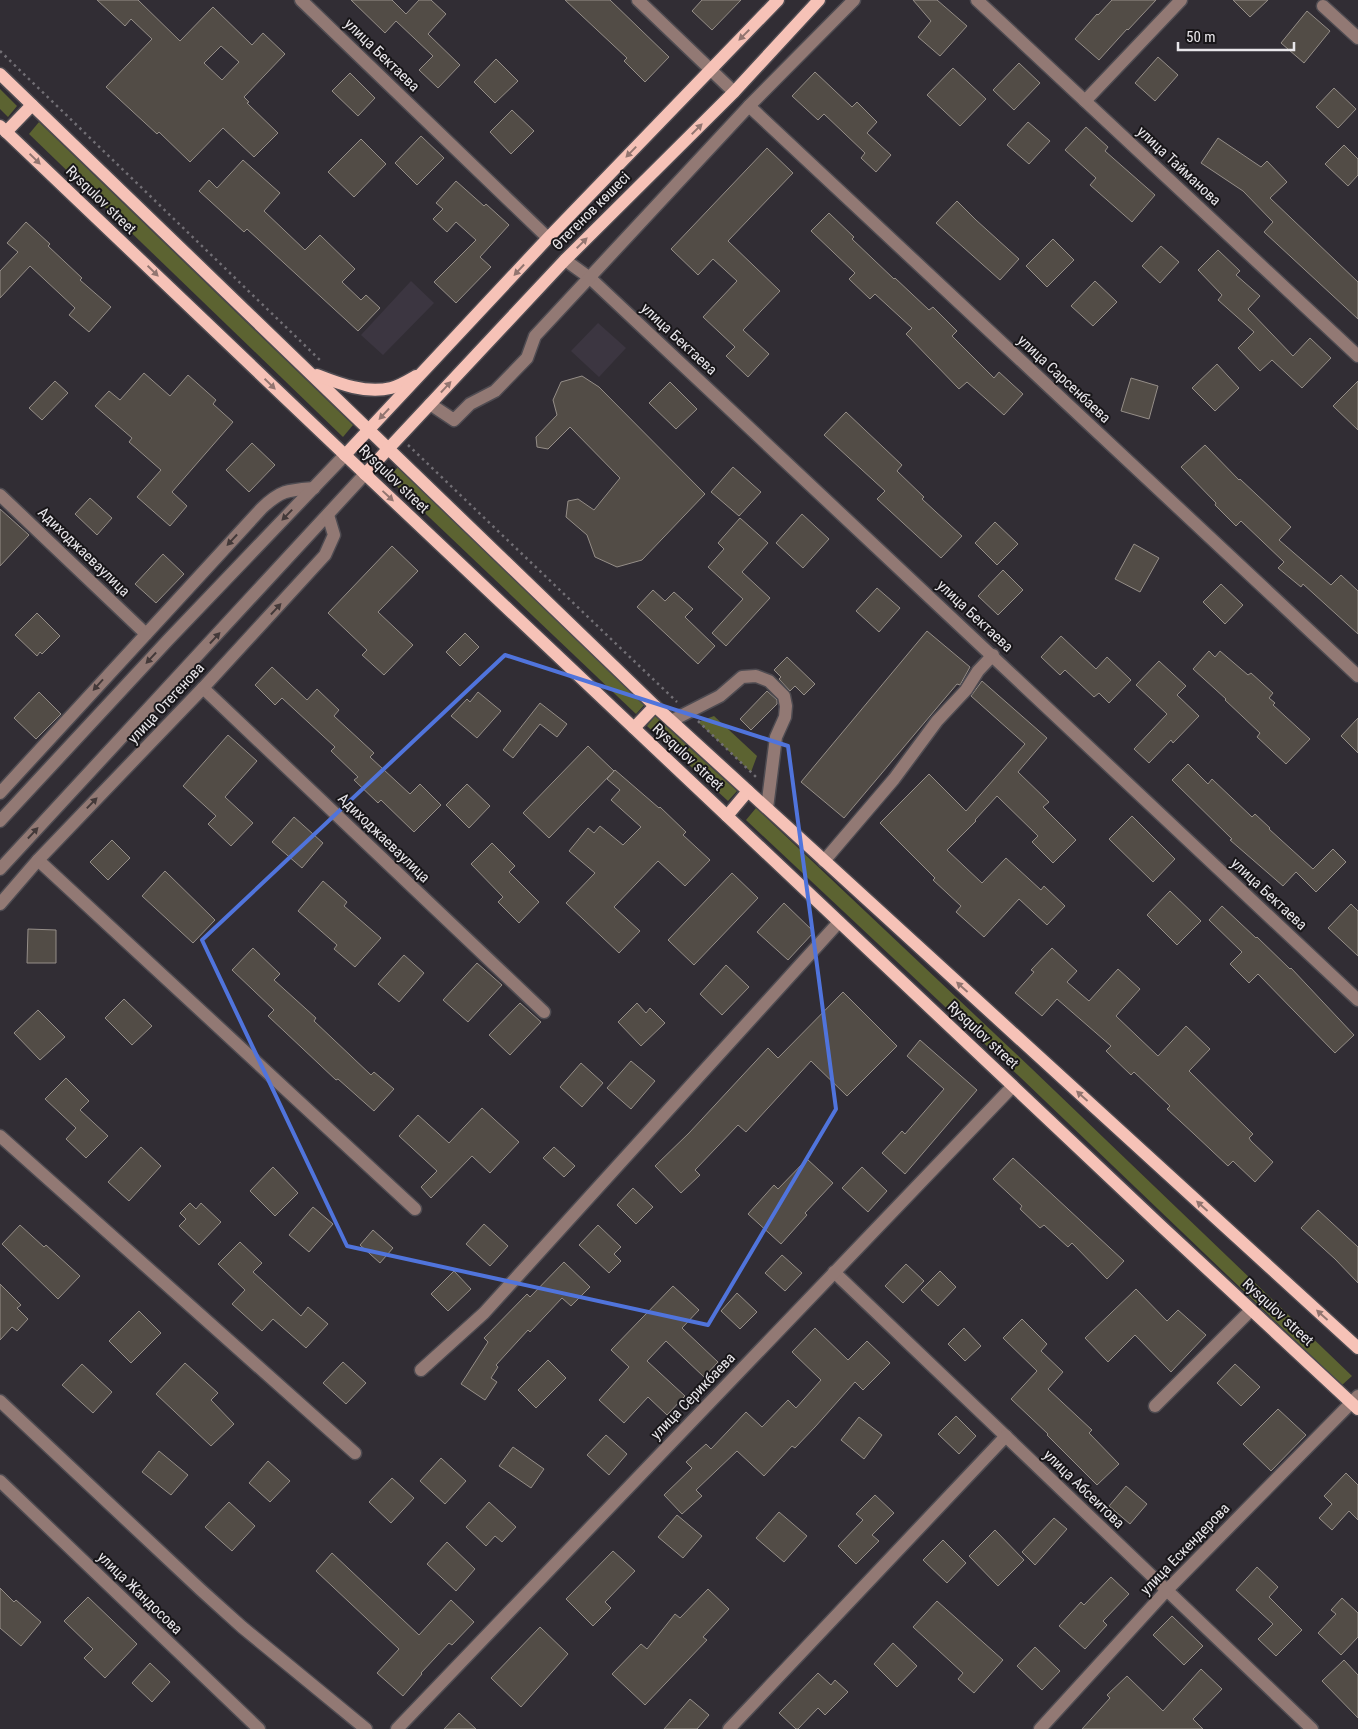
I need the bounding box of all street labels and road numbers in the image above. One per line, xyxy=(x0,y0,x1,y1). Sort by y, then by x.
street label: улица Бектаева xyxy=(341,15,423,95)
street label: улица Тайманова xyxy=(1133,123,1225,209)
street label: Rysqulov street xyxy=(62,162,140,238)
street label: Өтегенов көшесі xyxy=(548,168,634,254)
street label: улица Бектаева xyxy=(637,299,721,379)
street label: улица Сарсенбаева xyxy=(1014,331,1114,427)
street label: Rysqulov street xyxy=(355,441,433,517)
street label: Адиходжаеваулица xyxy=(34,504,134,600)
street label: улица Бектаева xyxy=(933,576,1017,656)
street label: улица Отегенова xyxy=(124,659,208,747)
street label: Rysqulov street xyxy=(649,719,727,795)
street label: Адиходжаеваулица xyxy=(334,790,434,886)
street label: улица Бектаева xyxy=(1227,854,1311,934)
street label: Rysqulov street xyxy=(944,997,1022,1073)
street label: Rysqulov street xyxy=(1239,1274,1317,1350)
street label: улица Серикбаева xyxy=(647,1349,739,1443)
street label: улица Абсеитова xyxy=(1040,1446,1128,1532)
street label: улица Ескендерова xyxy=(1137,1499,1233,1599)
street label: улица Жандосова xyxy=(94,1548,186,1638)

